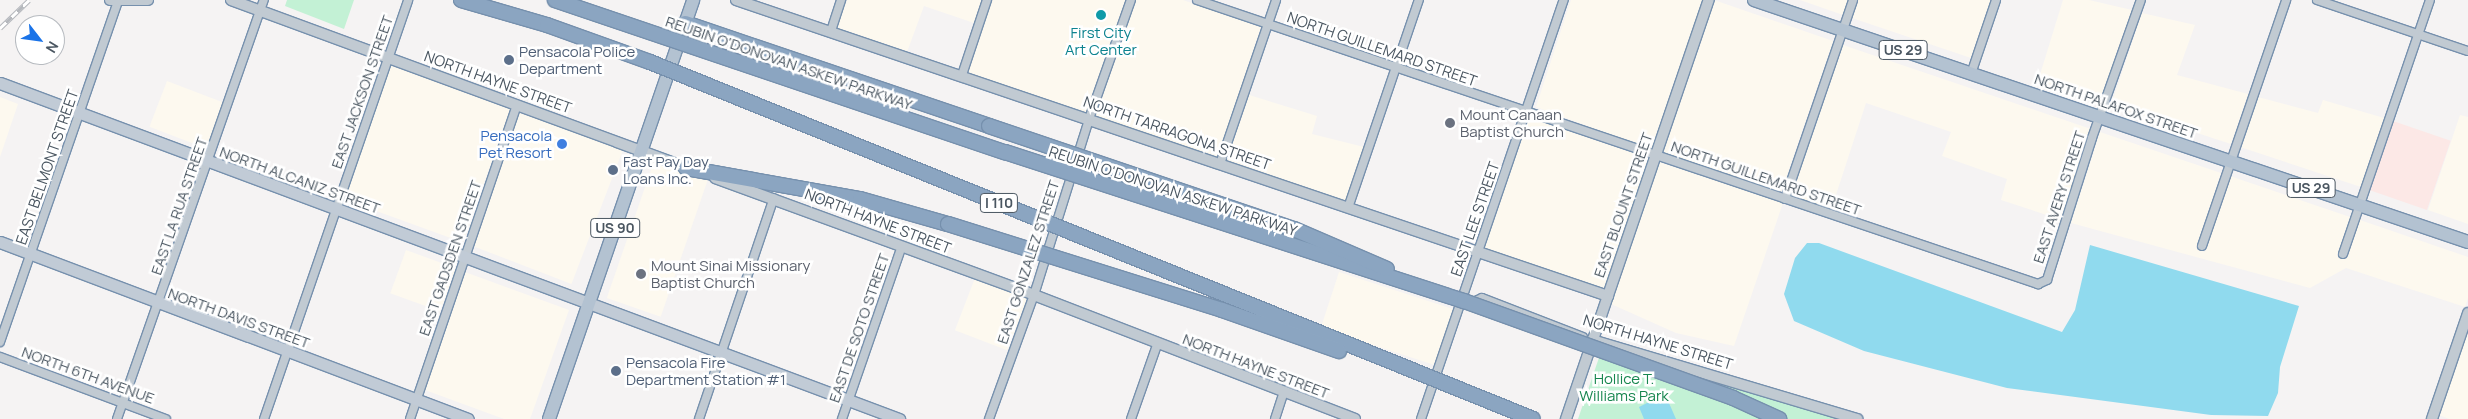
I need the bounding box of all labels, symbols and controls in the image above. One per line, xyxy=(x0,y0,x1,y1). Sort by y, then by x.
street label: NORTH GUILLEMARD STREET xyxy=(1285,8,1479,90)
marker: First City Art Center xyxy=(1095,9,1107,21)
street label: REUBIN O'DONOVAN ASKEW PARKWAY xyxy=(663,12,915,114)
street label: EAST JACKSON STREET xyxy=(327,13,397,171)
north arrow xyxy=(15,15,65,65)
place label: First City Art Center xyxy=(1065,23,1137,58)
text: N xyxy=(42,38,63,56)
road number: US 29 xyxy=(1878,38,1928,62)
place label: Pensacola Police Department xyxy=(519,42,635,77)
street label: NORTH HAYNE STREET xyxy=(422,47,574,117)
marker: Pensacola Police Department xyxy=(503,54,515,66)
street label: NORTH PALAFOX STREET xyxy=(2032,70,2200,142)
street label: EAST BELMONT STREET xyxy=(12,87,82,247)
street label: NORTH TARRAGONA STREET xyxy=(1081,92,1273,174)
place label: Mount Canaan Baptist Church xyxy=(1460,105,1564,140)
marker: Mount Canaan Baptist Church xyxy=(1444,117,1456,129)
place label: Pensacola Pet Resort xyxy=(479,126,552,161)
street label: EAST AVERY STREET xyxy=(2029,128,2089,266)
street label: EAST BLOUNT STREET xyxy=(1590,130,1656,280)
street label: EAST LA RUA STREET xyxy=(147,135,211,277)
street label: NORTH GUILLEMARD STREET xyxy=(1669,137,1863,219)
marker: Pensacola Pet Resort xyxy=(556,138,568,150)
street label: REUBIN O'DONOVAN ASKEW PARKWAY xyxy=(1047,142,1299,240)
street label: NORTH ALCANIZ STREET xyxy=(217,143,383,217)
place label: Fast Pay Day Loans Inc. xyxy=(623,152,709,187)
street label: EAST LEE STREET xyxy=(1447,159,1503,279)
marker: Fast Pay Day Loans Inc. xyxy=(607,164,619,176)
road number: US 29 xyxy=(2286,177,2336,200)
street label: EAST GADSDEN STREET xyxy=(415,178,485,338)
street label: EAST GONZALEZ STREET xyxy=(993,178,1063,346)
street label: NORTH HAYNE STREET xyxy=(802,185,954,257)
road number: I 110 xyxy=(979,192,1019,214)
road number: US 90 xyxy=(590,217,640,240)
street label: EAST DE SOTO STREET xyxy=(825,251,893,405)
place label: Mount Sinai Missionary Baptist Church xyxy=(651,256,810,291)
marker: Mount Sinai Missionary Baptist Church xyxy=(635,268,647,280)
street label: NORTH DAVIS STREET xyxy=(166,284,312,352)
street label: NORTH HAYNE STREET xyxy=(1581,311,1735,373)
street label: NORTH HAYNE STREET xyxy=(1180,330,1332,402)
street label: NORTH 6TH AVENUE xyxy=(19,343,157,407)
place label: Pensacola Fire Department Station #1 xyxy=(626,353,786,388)
marker: Pensacola Fire Department Station #1 xyxy=(610,365,622,377)
park label: Hollice T. Williams Park xyxy=(1579,369,1669,404)

